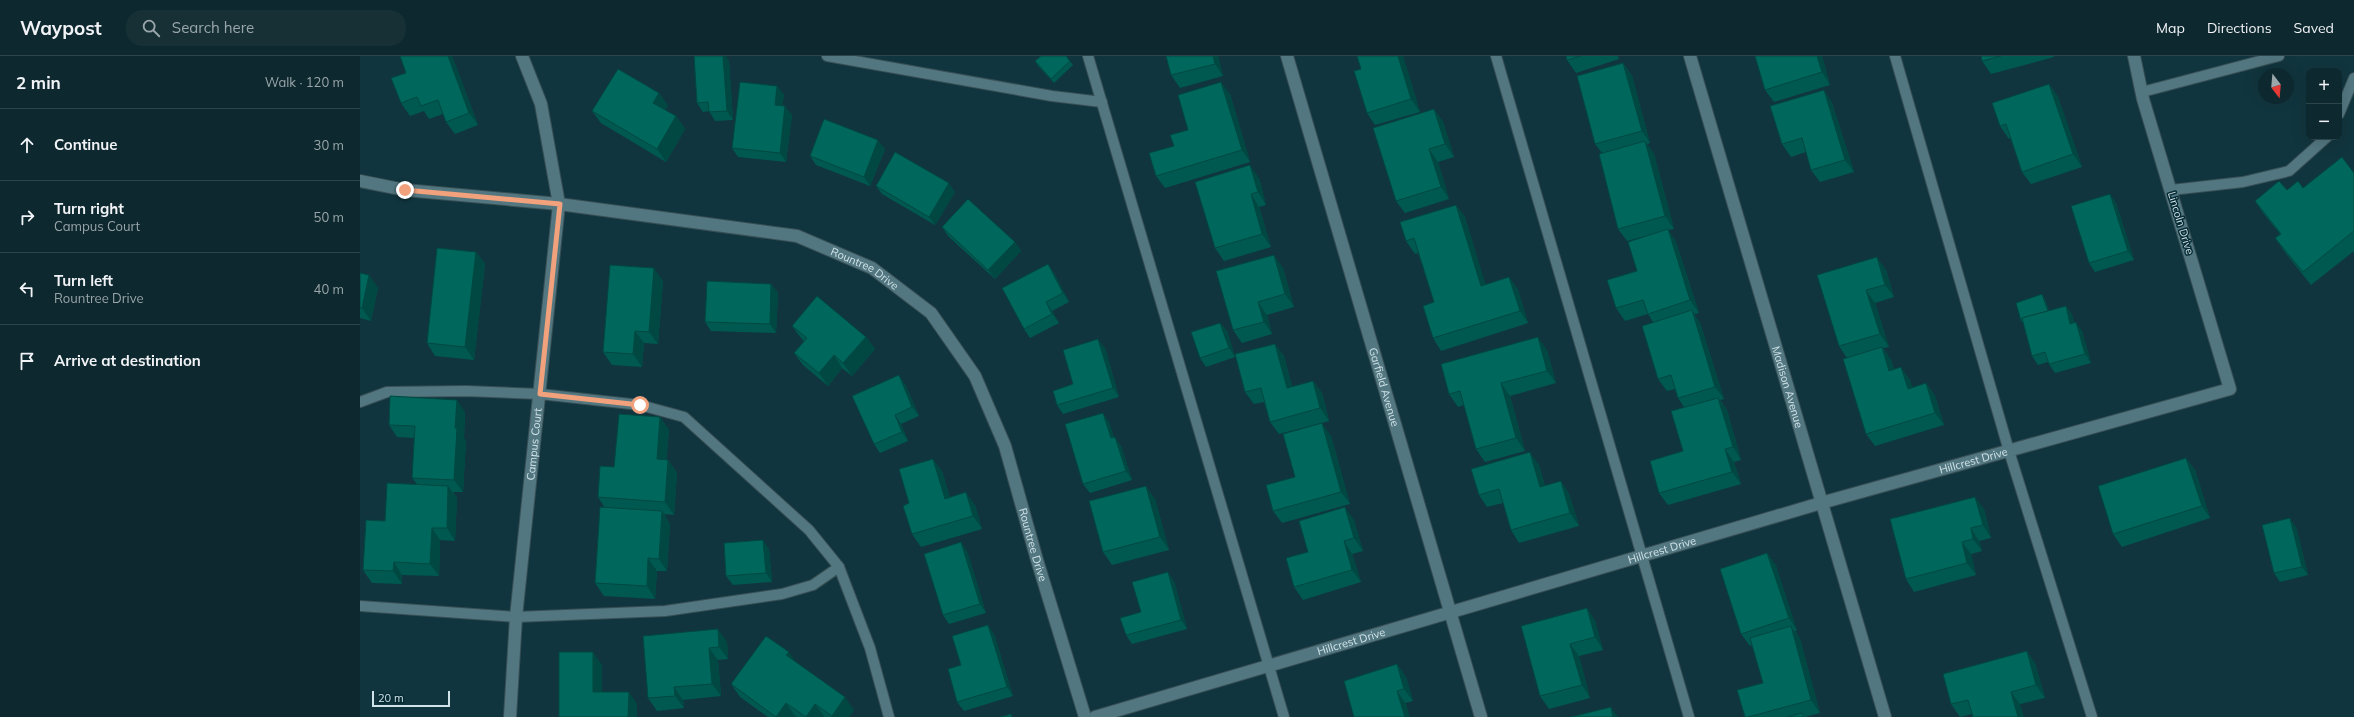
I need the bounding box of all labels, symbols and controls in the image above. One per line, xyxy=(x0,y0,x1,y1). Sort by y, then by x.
search box xyxy=(126,10,406,46)
text: Waypost xyxy=(20,16,102,40)
icon: search xyxy=(140,17,162,39)
text: Search here xyxy=(172,18,254,37)
text: Map xyxy=(2156,19,2185,37)
text: Directions xyxy=(2207,19,2272,37)
text: Saved xyxy=(2294,19,2334,37)
north arrow xyxy=(2258,68,2294,104)
map controls xyxy=(2306,68,2342,140)
button: + xyxy=(2306,68,2342,104)
text: 2 min xyxy=(16,72,61,93)
text: Walk · 120 m xyxy=(265,74,344,90)
button: − xyxy=(2306,104,2342,140)
icon: ahead xyxy=(16,134,38,156)
text: Continue xyxy=(54,135,117,154)
text: 30 m xyxy=(314,137,344,153)
route end xyxy=(396,181,414,199)
street label: Lincoln Drive xyxy=(2165,190,2197,256)
text: Turn right xyxy=(54,199,124,218)
icon: right xyxy=(16,206,38,228)
text: 50 m xyxy=(314,209,344,225)
text: Campus Court xyxy=(54,218,140,234)
street label: Rountree Drive xyxy=(829,244,901,293)
text: Turn left xyxy=(54,271,113,290)
icon: left xyxy=(16,278,38,300)
text: 40 m xyxy=(314,281,344,297)
text: Rountree Drive xyxy=(54,290,144,306)
street label: Madison Avenue xyxy=(1769,344,1806,430)
street label: Garfield Avenue xyxy=(1366,346,1402,428)
icon: arrive xyxy=(16,350,38,372)
text: Arrive at destination xyxy=(54,351,201,370)
route start xyxy=(631,396,649,414)
street label: Campus Court xyxy=(523,407,545,481)
street label: Hillcrest Drive xyxy=(1938,444,2009,477)
street label: Rountree Drive xyxy=(1016,506,1050,583)
street label: Hillcrest Drive xyxy=(1626,533,1698,567)
street label: Hillcrest Drive xyxy=(1315,625,1387,658)
scale bar xyxy=(372,689,450,708)
text: 20 m xyxy=(378,691,404,705)

